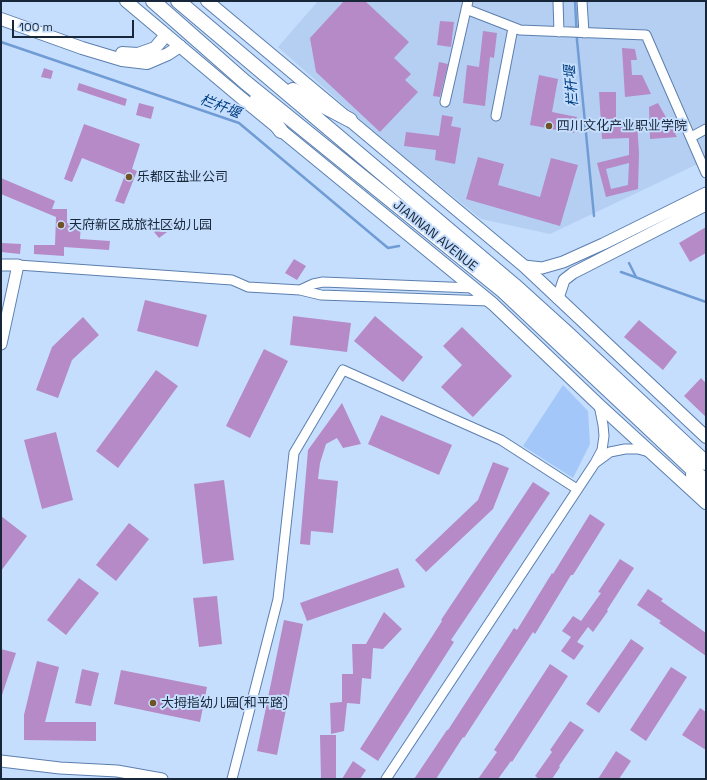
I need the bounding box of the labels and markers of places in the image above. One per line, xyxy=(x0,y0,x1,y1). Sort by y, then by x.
place label: 四川文化产业职业学院 xyxy=(557,118,687,134)
marker: 四川文化产业职业学院 xyxy=(544,121,554,131)
place label: 乐都区盐业公司 xyxy=(137,169,228,185)
marker: 乐都区盐业公司 xyxy=(124,172,134,182)
place label: 天府新区成旅社区幼儿园 xyxy=(69,217,212,233)
marker: 天府新区成旅社区幼儿园 xyxy=(56,220,66,230)
place label: 大拇指幼儿园(和平路) xyxy=(161,695,288,711)
marker: 大拇指幼儿园(和平路) xyxy=(148,698,158,708)

